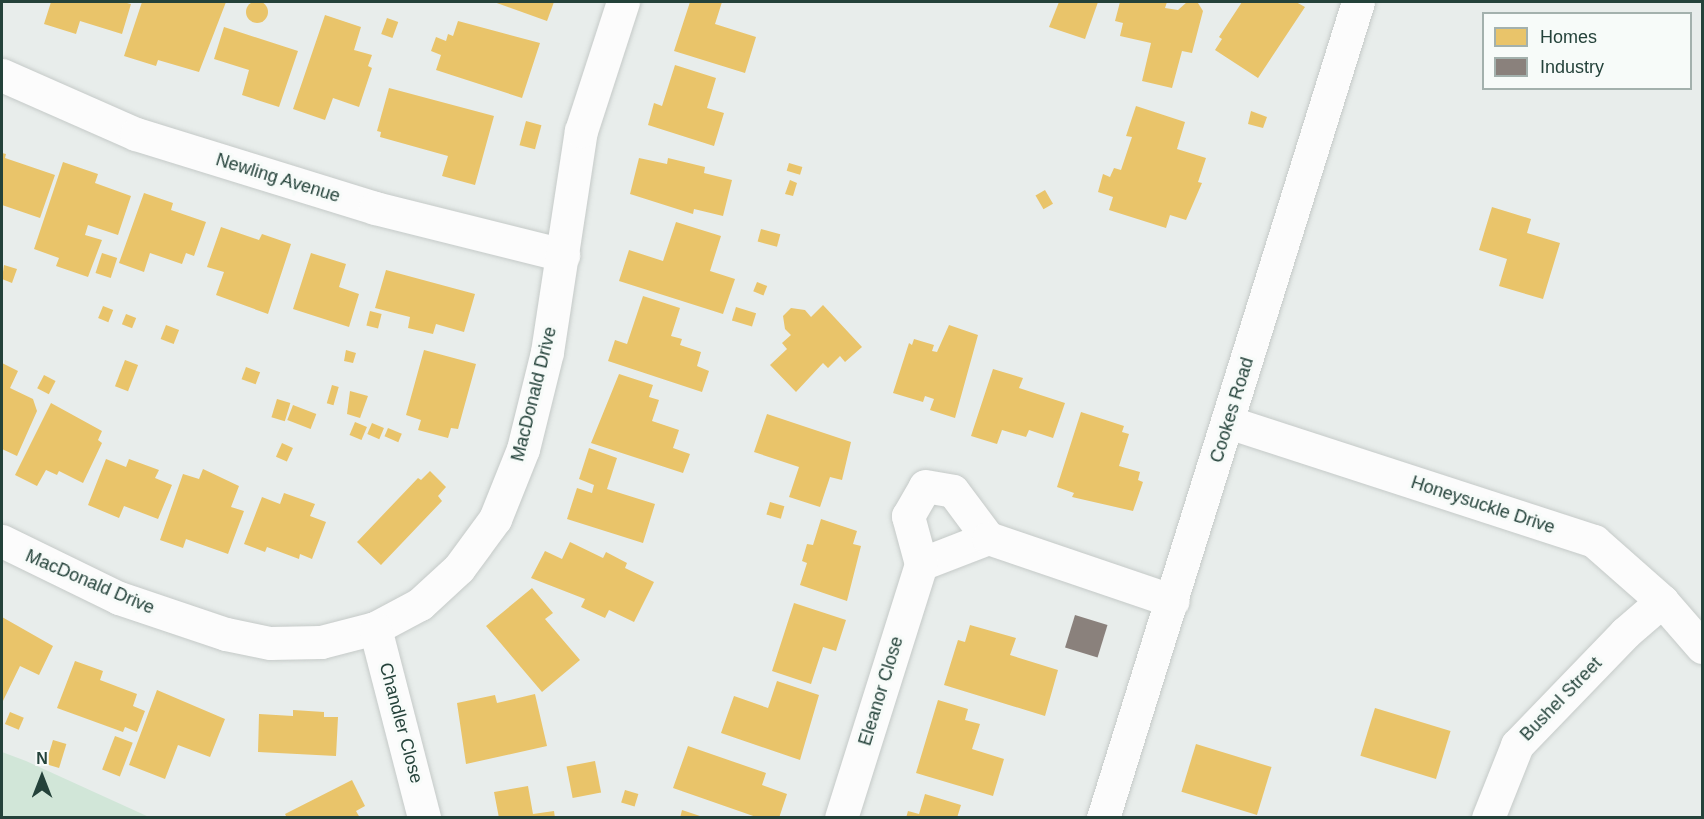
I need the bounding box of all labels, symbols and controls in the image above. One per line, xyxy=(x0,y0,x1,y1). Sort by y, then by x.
legend xyxy=(1482,12,1692,90)
text: Homes xyxy=(1540,27,1597,47)
text: Industry xyxy=(1540,57,1604,77)
street label: Newling Avenue xyxy=(213,149,343,207)
street label: MacDonald Drive xyxy=(507,324,561,464)
street label: Cookes Road xyxy=(1206,355,1258,465)
street label: Honeysuckle Drive xyxy=(1408,472,1558,538)
street label: MacDonald Drive xyxy=(22,545,158,619)
street label: Eleanor Close xyxy=(854,634,908,748)
street label: Bushel Street xyxy=(1516,653,1606,745)
street label: Chandler Close xyxy=(375,660,427,786)
north arrow xyxy=(12,747,72,807)
text: N xyxy=(36,750,48,767)

